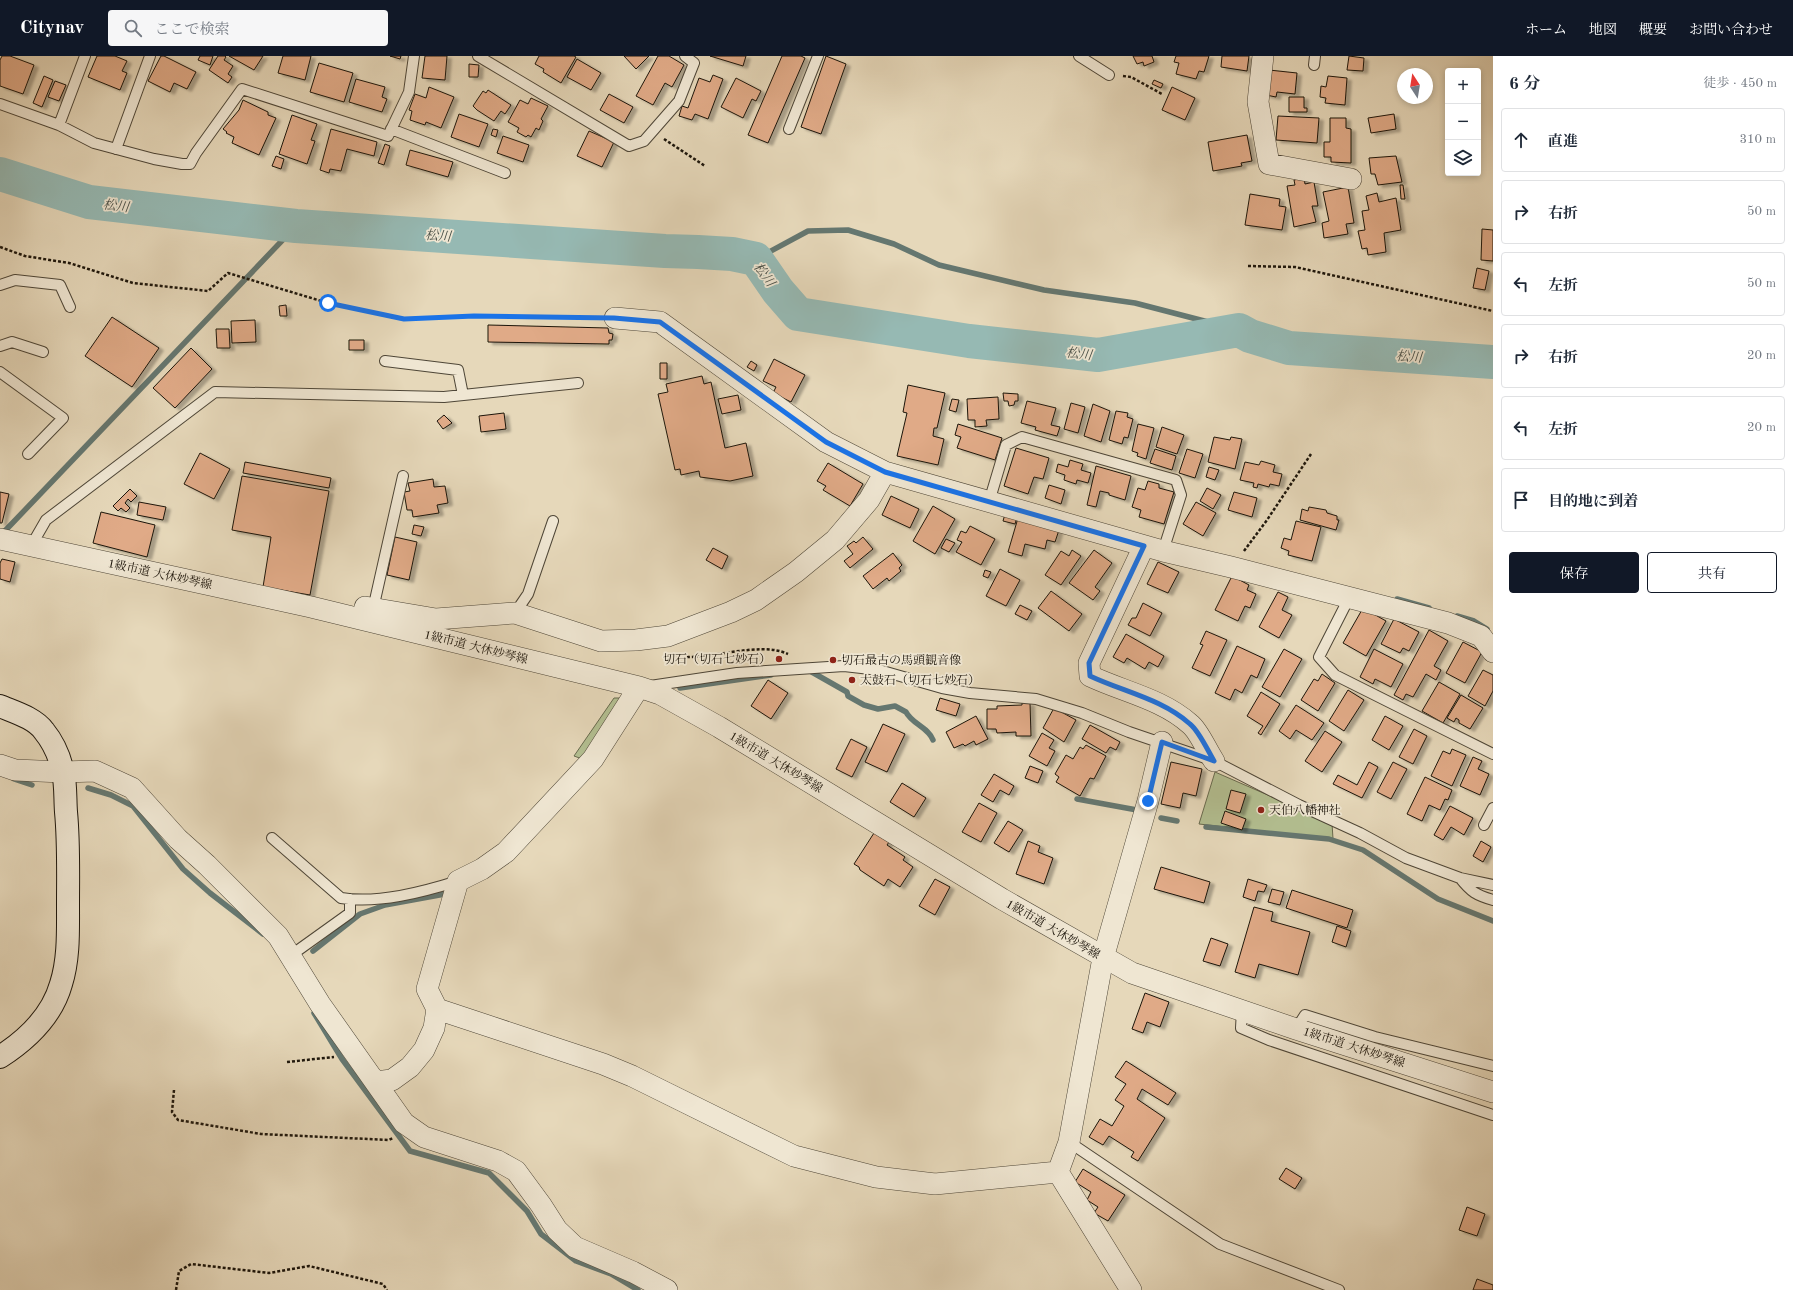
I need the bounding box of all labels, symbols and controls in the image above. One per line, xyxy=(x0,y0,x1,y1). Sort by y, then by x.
search box xyxy=(108,10,388,46)
icon: search xyxy=(122,17,144,39)
text: Citynav xyxy=(20,19,84,38)
text: ここで検索 xyxy=(154,23,229,38)
text: ホーム xyxy=(1525,23,1567,37)
text: 地図 xyxy=(1589,23,1617,37)
text: 概要 xyxy=(1639,23,1667,37)
text: お問い合わせ xyxy=(1689,23,1773,37)
north arrow xyxy=(1397,68,1433,104)
map controls xyxy=(1445,68,1481,176)
button: + xyxy=(1445,68,1481,104)
text: 6 分 xyxy=(1509,76,1541,93)
text: 徒歩 · 450 m xyxy=(1703,77,1777,90)
button: − xyxy=(1445,104,1481,140)
icon: ahead xyxy=(1510,129,1532,151)
text: 310 m xyxy=(1739,133,1776,146)
text: 直進 xyxy=(1548,135,1578,150)
button: layers xyxy=(1445,140,1481,176)
water label: 松川 xyxy=(102,197,132,215)
icon: right xyxy=(1510,201,1532,223)
text: 50 m xyxy=(1747,205,1776,218)
text: 右折 xyxy=(1548,207,1578,222)
water label: 松川 xyxy=(424,228,453,244)
water label: 松川 xyxy=(751,260,779,291)
icon: left xyxy=(1510,273,1532,295)
text: 50 m xyxy=(1747,277,1776,290)
text: 左折 xyxy=(1548,279,1578,294)
route start xyxy=(319,294,337,312)
water label: 松川 xyxy=(1065,345,1095,363)
icon: right xyxy=(1510,345,1532,367)
water label: 松川 xyxy=(1395,349,1424,365)
text: 20 m xyxy=(1747,349,1776,362)
text: 右折 xyxy=(1548,351,1578,366)
icon: left xyxy=(1510,417,1532,439)
text: 20 m xyxy=(1747,421,1776,434)
text: 左折 xyxy=(1548,423,1578,438)
icon: arrive xyxy=(1510,489,1532,511)
text: 目的地に到着 xyxy=(1548,495,1638,510)
button: 保存 xyxy=(1509,552,1639,593)
button: 共有 xyxy=(1647,552,1777,593)
street label: 1級市道 大休妙琴線 xyxy=(107,556,213,592)
street label: 1級市道 大休妙琴線 xyxy=(423,627,529,667)
place label: 切石（切石七妙石） xyxy=(663,652,771,666)
place label: 切石最古の馬頭観音像 xyxy=(841,653,961,667)
marker: 切石（切石七妙石） xyxy=(774,654,784,664)
marker: 切石最古の馬頭観音像 xyxy=(828,655,838,665)
place label: 太鼓石（切石七妙石） xyxy=(860,673,980,687)
marker: 太鼓石（切石七妙石） xyxy=(847,675,857,685)
street label: 1級市道 大休妙琴線 xyxy=(727,729,825,795)
route end xyxy=(1139,792,1157,810)
place label: 天伯八幡神社 xyxy=(1269,803,1341,817)
marker: 天伯八幡神社 xyxy=(1256,805,1266,815)
street label: 1級市道 大休妙琴線 xyxy=(1003,896,1103,962)
street label: 1級市道 大休妙琴線 xyxy=(1301,1024,1407,1070)

